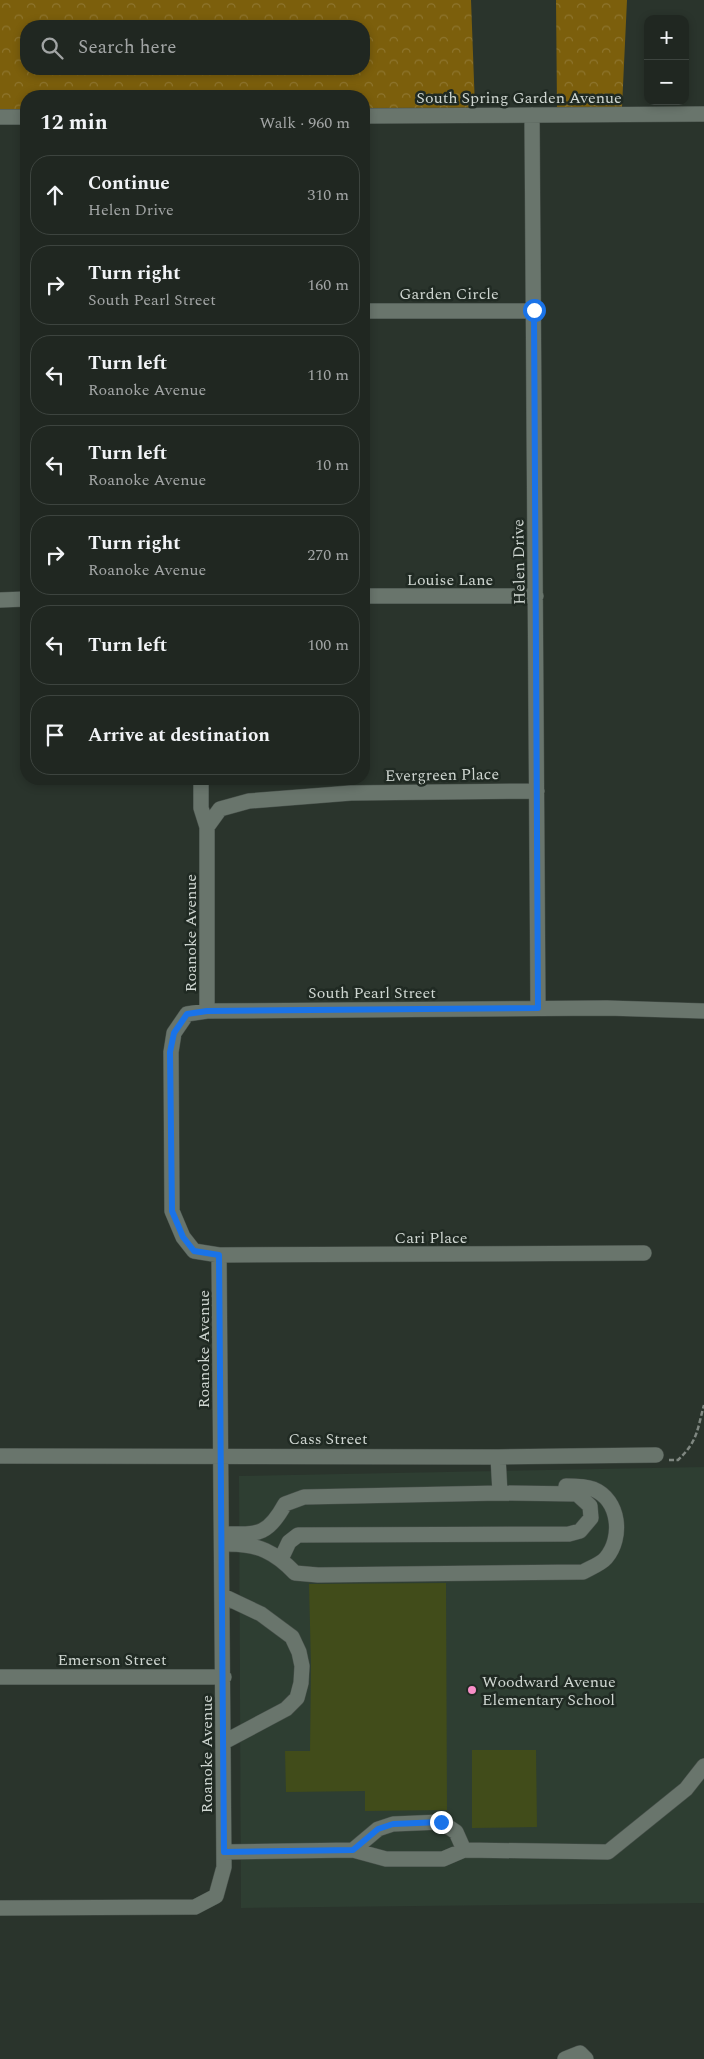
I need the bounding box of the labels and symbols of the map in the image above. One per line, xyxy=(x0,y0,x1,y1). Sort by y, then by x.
street label: South Spring Garden Avenue xyxy=(416,86,622,110)
street label: Garden Circle xyxy=(399,282,499,306)
route start xyxy=(523,299,546,322)
street label: Helen Drive xyxy=(506,519,532,605)
street label: Louise Lane xyxy=(407,568,493,592)
street label: Evergreen Place xyxy=(385,762,499,788)
street label: Roanoke Avenue xyxy=(179,874,203,992)
street label: South Pearl Street xyxy=(308,981,436,1005)
street label: Cari Place xyxy=(395,1226,467,1250)
street label: Roanoke Avenue xyxy=(192,1290,216,1408)
street label: Cass Street xyxy=(288,1427,368,1451)
street label: Emerson Street xyxy=(57,1648,167,1672)
place label: Woodward Avenue Elementary School xyxy=(482,1670,616,1712)
marker: Woodward Avenue Elementary School xyxy=(466,1684,478,1696)
street label: Roanoke Avenue xyxy=(195,1695,219,1813)
route end xyxy=(430,1811,453,1834)

